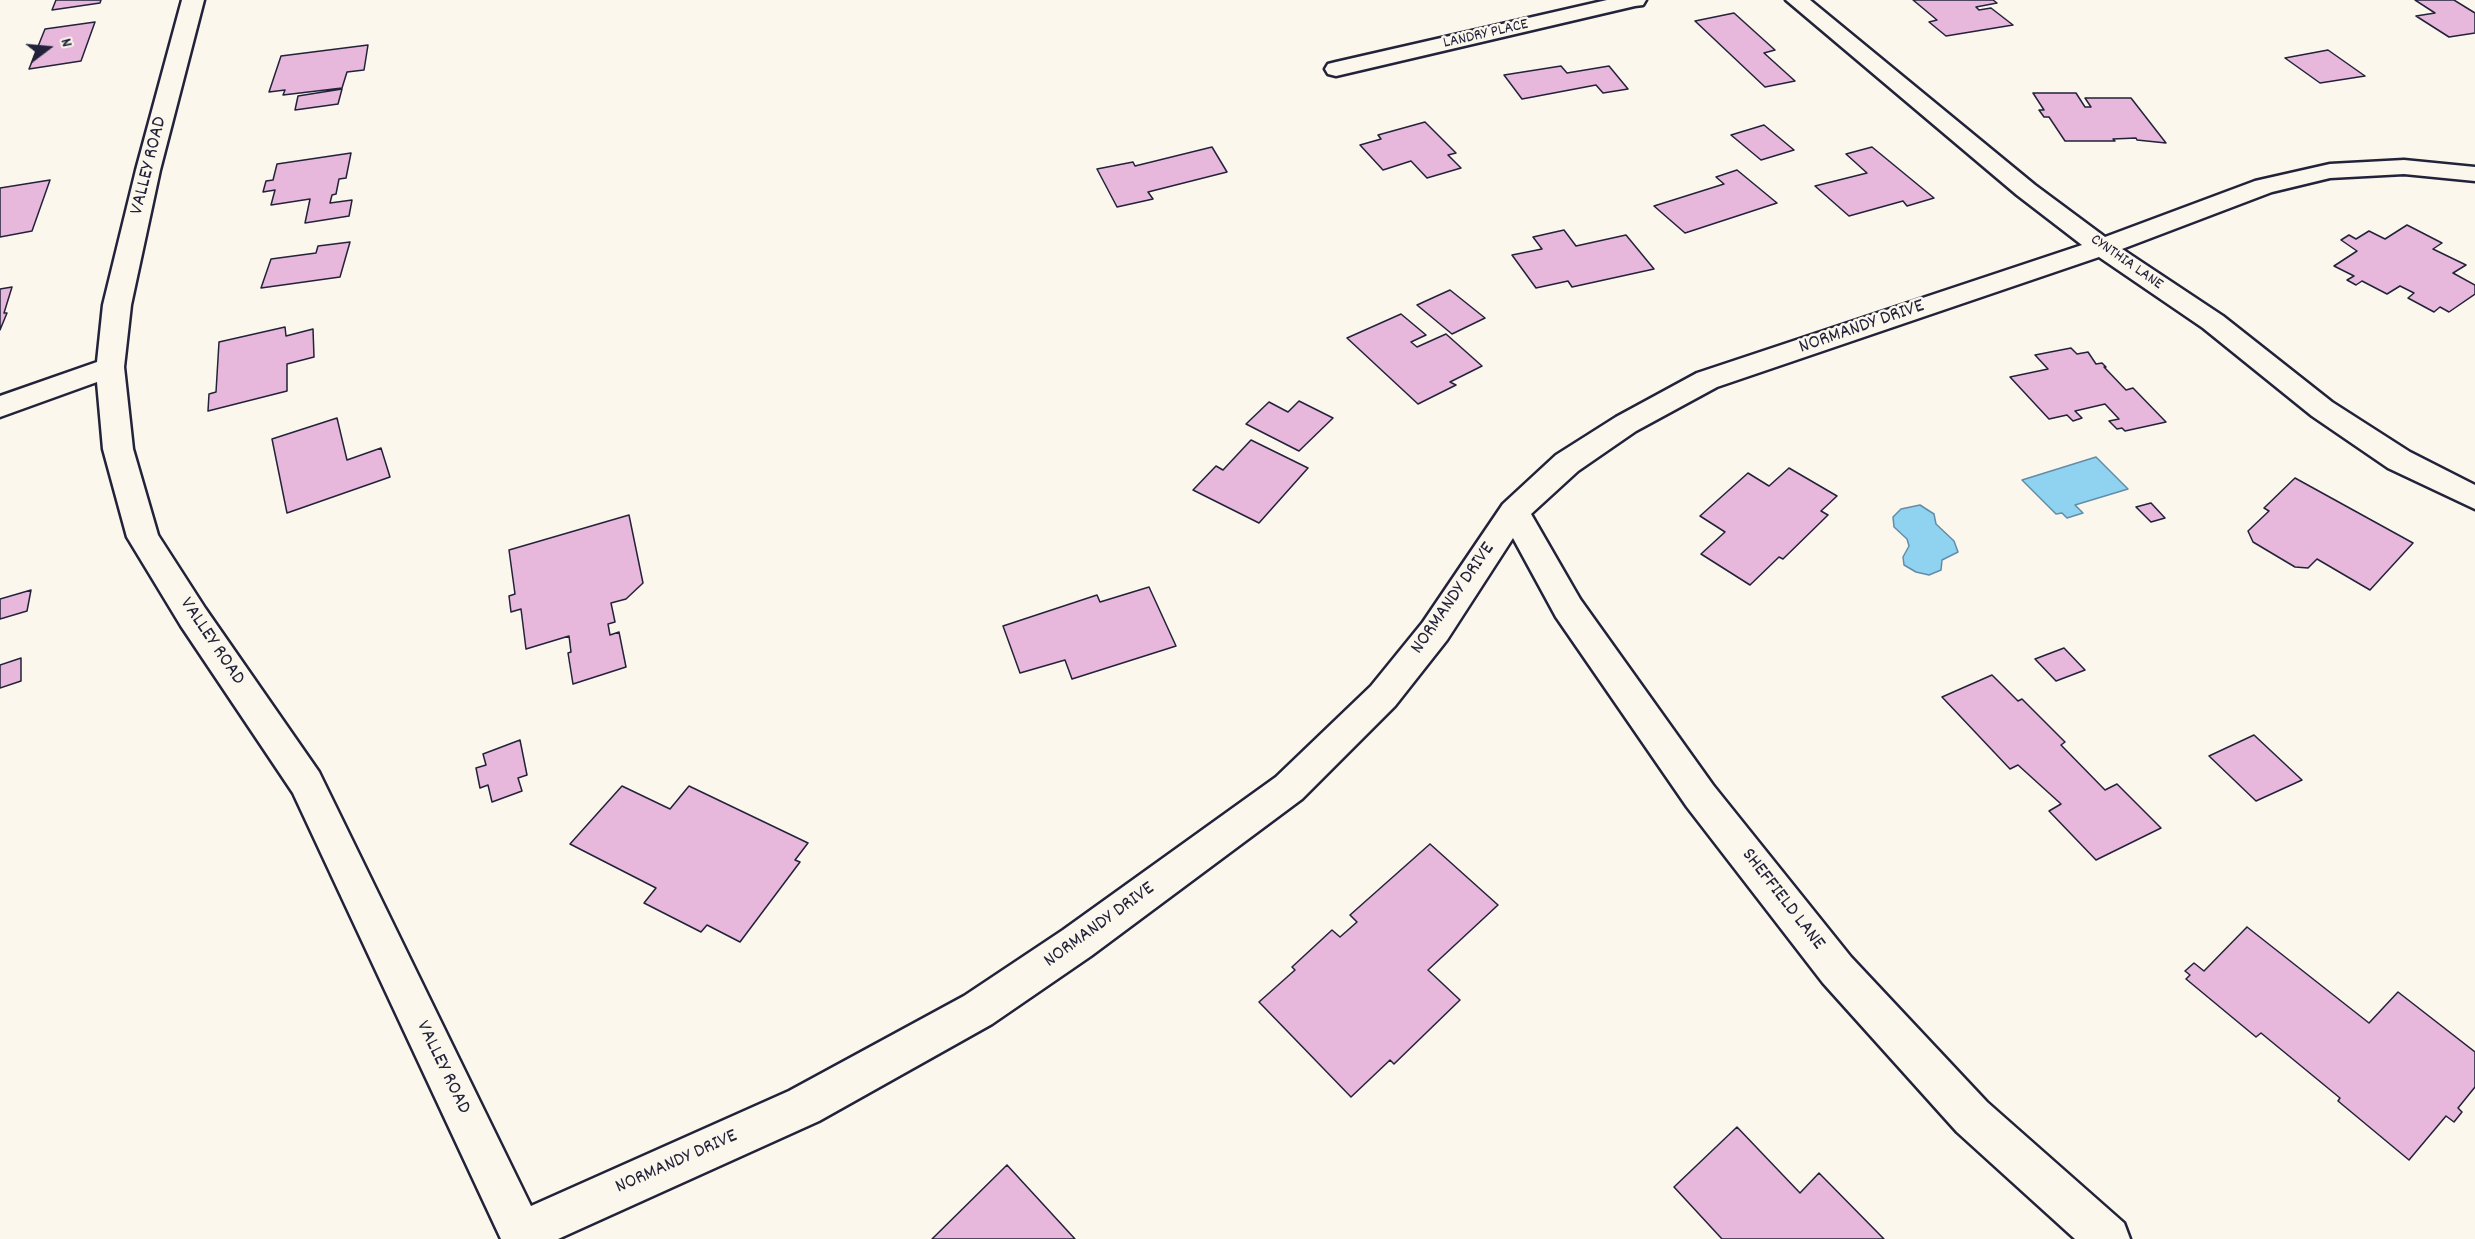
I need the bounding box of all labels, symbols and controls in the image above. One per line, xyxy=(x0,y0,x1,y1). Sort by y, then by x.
street label: LANDRY PLACE xyxy=(1442,16,1530,54)
north arrow xyxy=(18,18,78,78)
text: N xyxy=(54,36,78,50)
street label: VALLEY ROAD xyxy=(126,114,174,218)
street label: CYNTHIA LANE xyxy=(2086,231,2166,295)
street label: NORMANDY DRIVE xyxy=(1796,295,1928,361)
street label: NORMANDY DRIVE xyxy=(1407,539,1501,659)
street label: VALLEY ROAD xyxy=(173,594,249,690)
street label: SHEFFIELD LANE xyxy=(1735,844,1829,956)
street label: NORMANDY DRIVE xyxy=(1040,878,1160,974)
street label: VALLEY ROAD xyxy=(409,1018,475,1118)
street label: NORMANDY DRIVE xyxy=(612,1125,742,1201)

